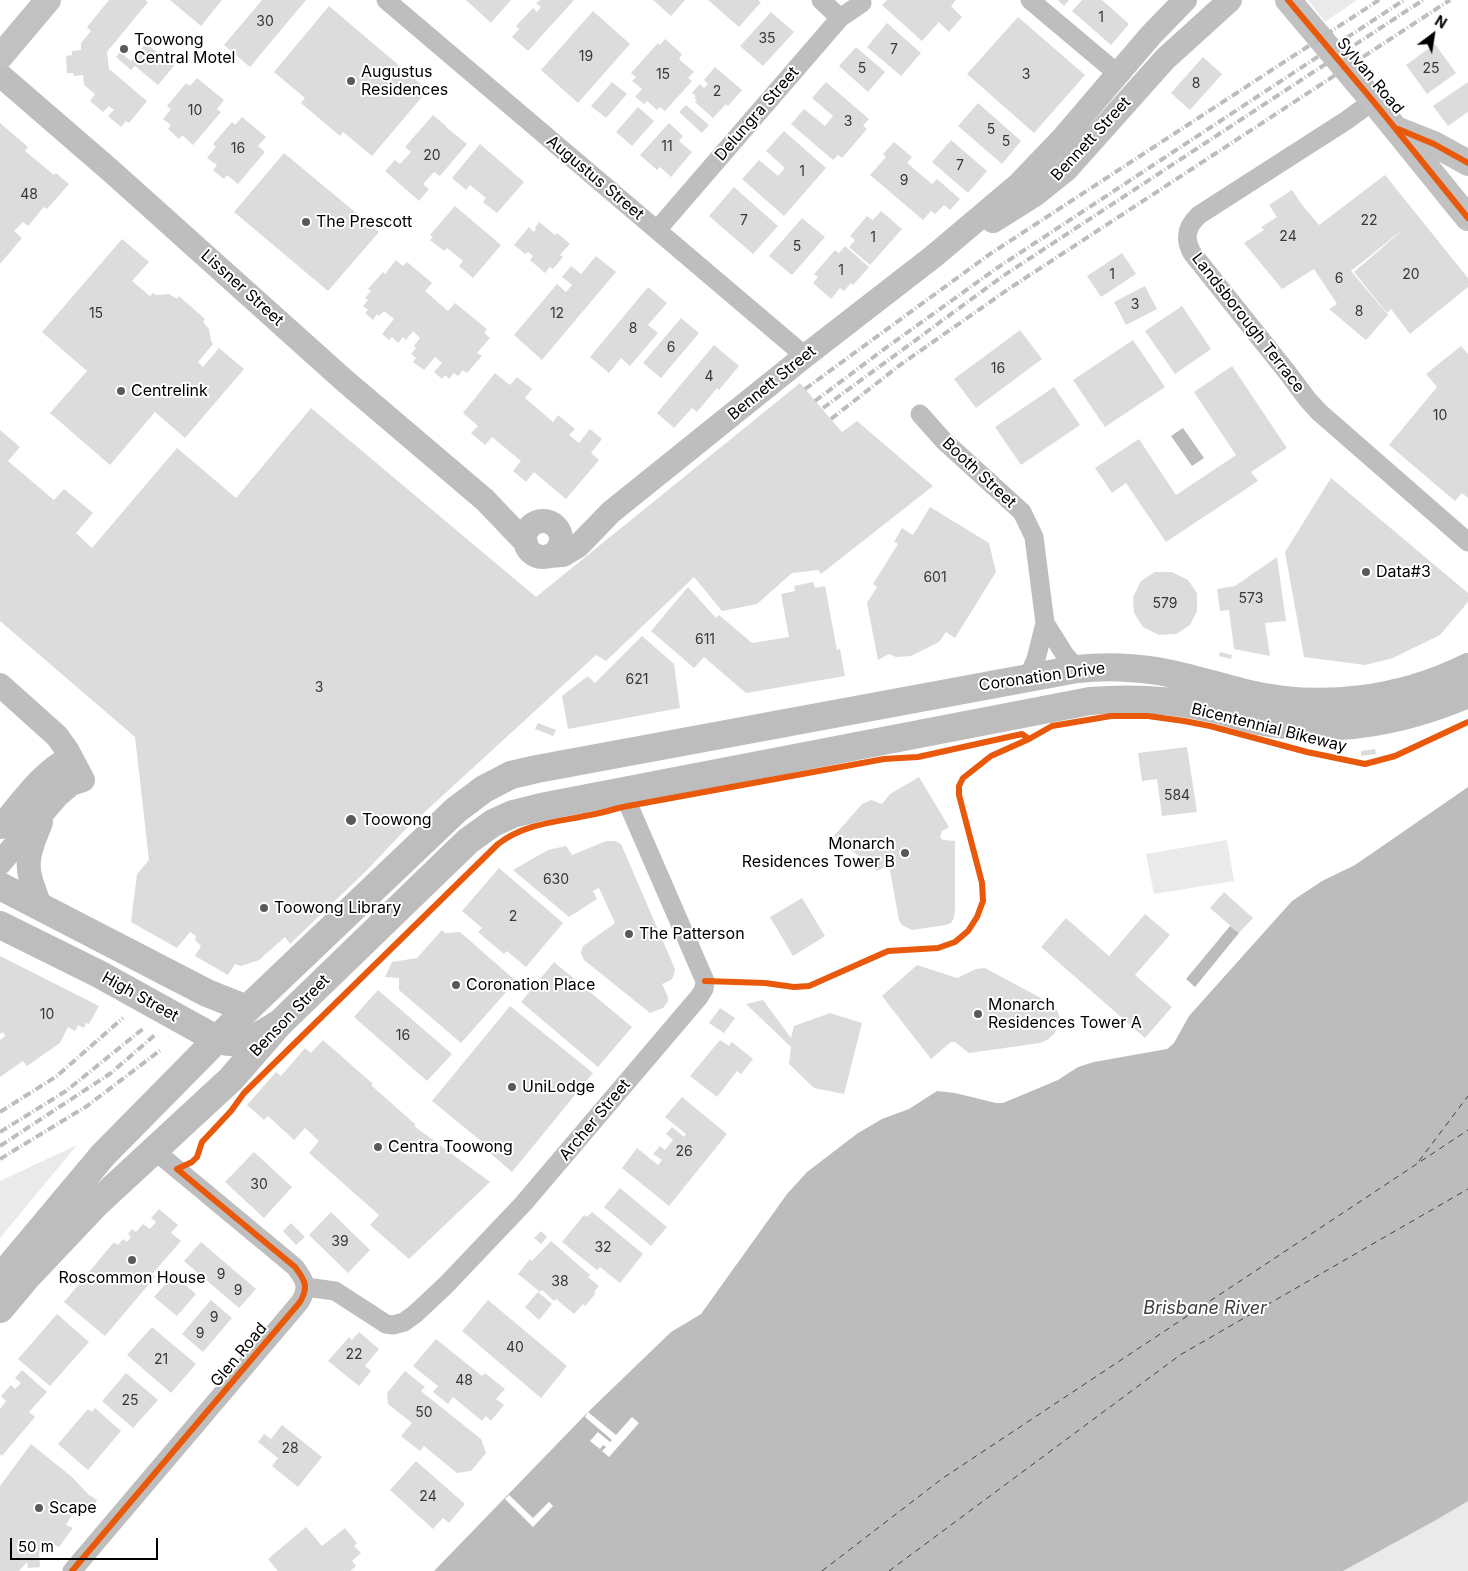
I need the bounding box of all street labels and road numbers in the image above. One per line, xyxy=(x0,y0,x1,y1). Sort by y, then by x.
street label: Sylvan Road xyxy=(1333,34,1407,118)
street label: Delungra Street xyxy=(711,63,803,165)
street label: Bennett Street xyxy=(1047,93,1135,185)
street label: Augustus Street xyxy=(542,132,648,224)
street label: Lissner Street xyxy=(197,246,287,330)
street label: Landsborough Terrace xyxy=(1188,249,1308,397)
street label: Bennett Street xyxy=(724,342,820,424)
street label: Booth Street xyxy=(938,434,1020,512)
street label: Coronation Drive xyxy=(978,659,1106,695)
street label: Bicentennial Bikeway xyxy=(1189,699,1349,757)
street label: High Street xyxy=(98,968,182,1026)
street label: Benson Street xyxy=(246,971,334,1061)
street label: Archer Street xyxy=(555,1075,635,1165)
street label: Glen Road xyxy=(207,1319,271,1391)

